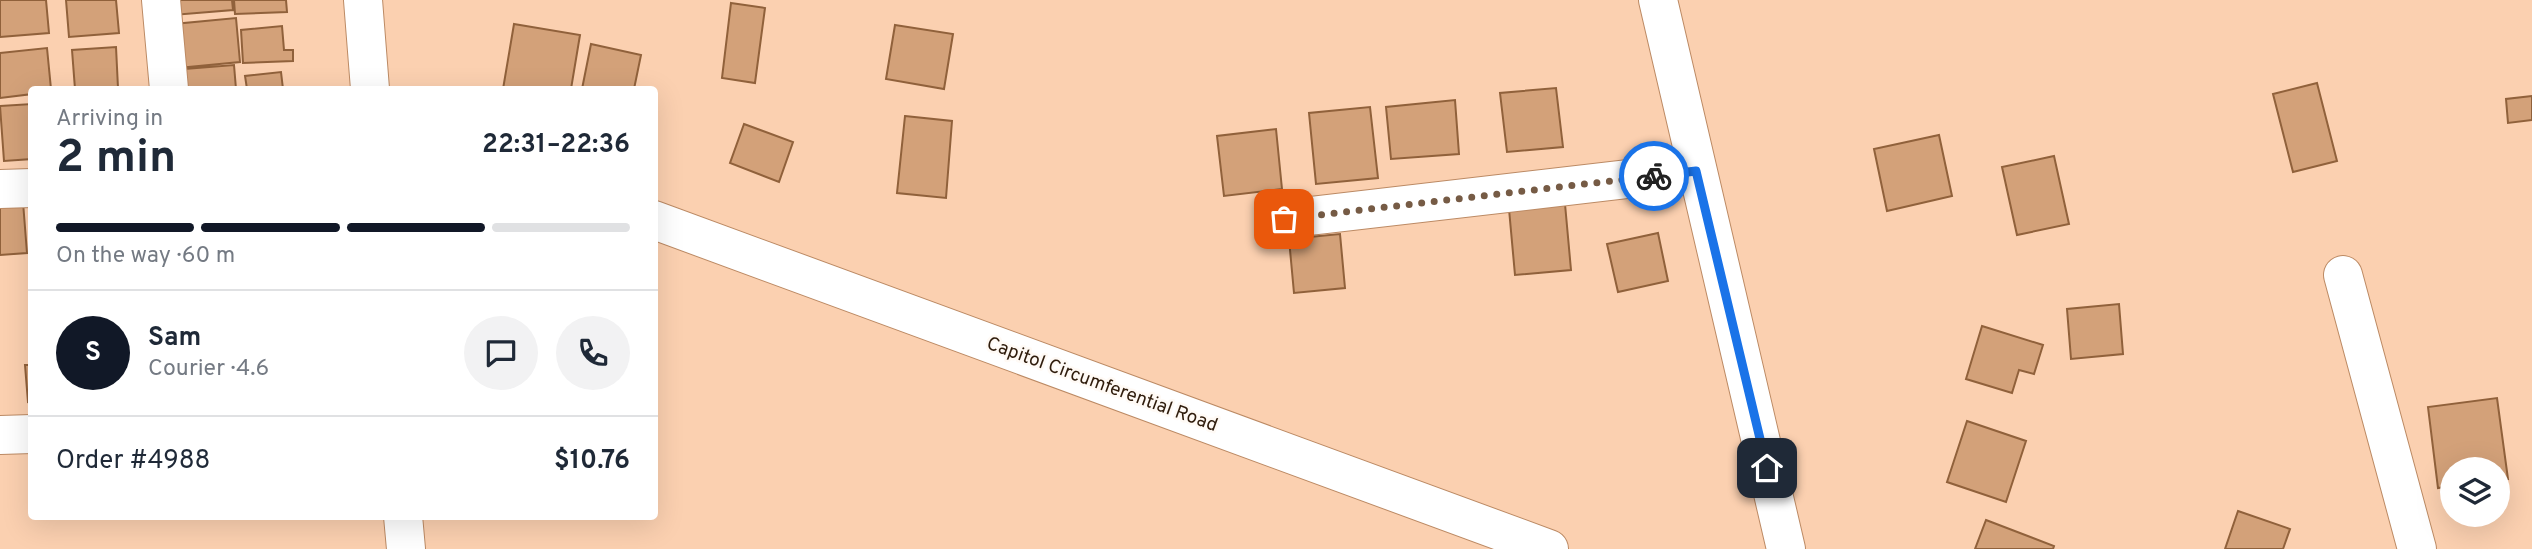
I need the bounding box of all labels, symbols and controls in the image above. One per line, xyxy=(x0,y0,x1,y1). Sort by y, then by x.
text: Arriving in xyxy=(56,105,163,134)
text: 22:31–22:36 xyxy=(482,129,630,162)
text: 2 min xyxy=(56,130,176,189)
courier xyxy=(1619,141,1689,211)
icon: bike xyxy=(1635,157,1673,195)
pin xyxy=(1254,189,1314,249)
icon: bag xyxy=(1265,200,1303,238)
text: On the way · 60 m xyxy=(56,242,235,271)
button: chat xyxy=(464,316,538,390)
button: phone xyxy=(556,316,630,390)
text: Sam xyxy=(148,322,201,355)
street label: Capitol Circumferential Road xyxy=(983,332,1221,438)
text: S xyxy=(85,337,101,370)
text: Courier · 4.6 xyxy=(148,355,269,384)
pin xyxy=(1737,438,1797,498)
text: Order #4988 xyxy=(56,445,210,478)
text: $10.76 xyxy=(554,445,630,478)
icon: home xyxy=(1748,449,1786,487)
map controls xyxy=(2440,457,2510,527)
button: layers xyxy=(2440,457,2510,527)

